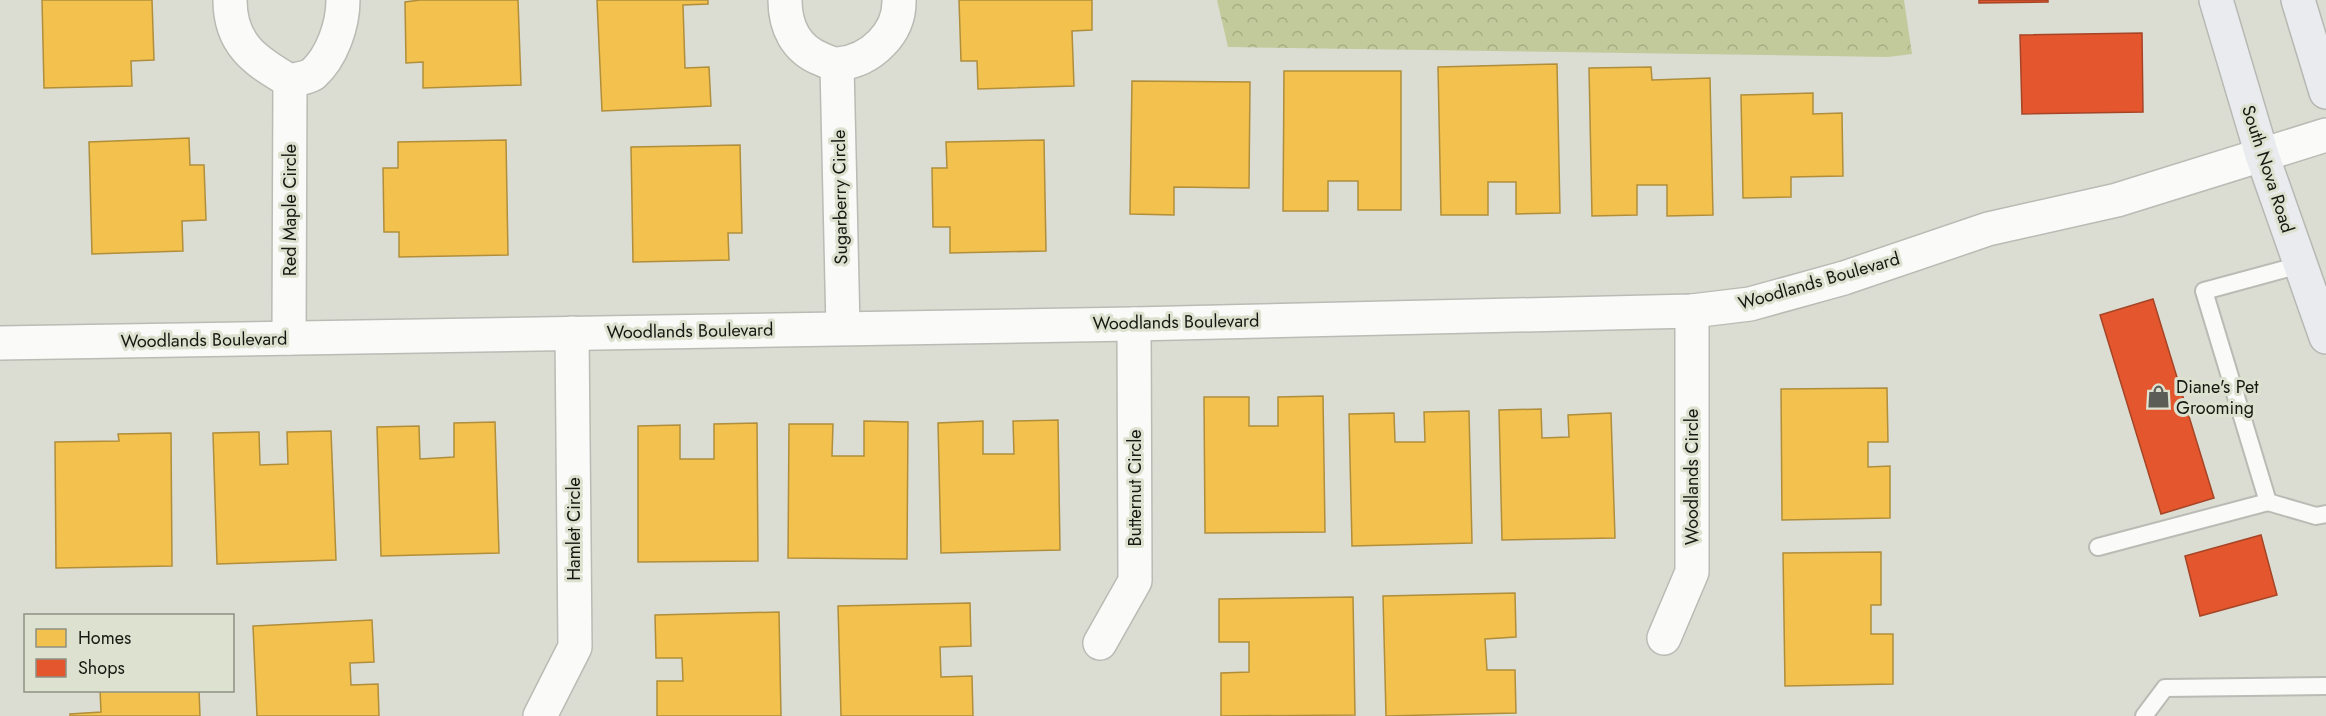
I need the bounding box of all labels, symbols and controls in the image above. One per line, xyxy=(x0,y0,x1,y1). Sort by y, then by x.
street label: South Nova Road xyxy=(2235,102,2301,236)
street label: Sugarberry Circle xyxy=(826,129,854,265)
street label: Red Maple Circle xyxy=(277,144,303,276)
street label: Woodlands Boulevard xyxy=(1735,245,1903,317)
street label: Woodlands Boulevard xyxy=(1092,308,1260,336)
street label: Woodlands Boulevard xyxy=(606,317,774,345)
street label: Woodlands Boulevard xyxy=(120,326,288,354)
place label: Diane's Pet Grooming xyxy=(2176,374,2259,421)
shop icon: Diane's Pet Grooming xyxy=(2145,384,2171,410)
street label: Woodlands Circle xyxy=(1679,409,1705,545)
street label: Butternut Circle xyxy=(1122,429,1148,547)
street label: Hamlet Circle xyxy=(561,477,587,581)
legend xyxy=(24,614,234,692)
text: Homes xyxy=(78,625,131,651)
text: Shops xyxy=(78,655,125,681)

